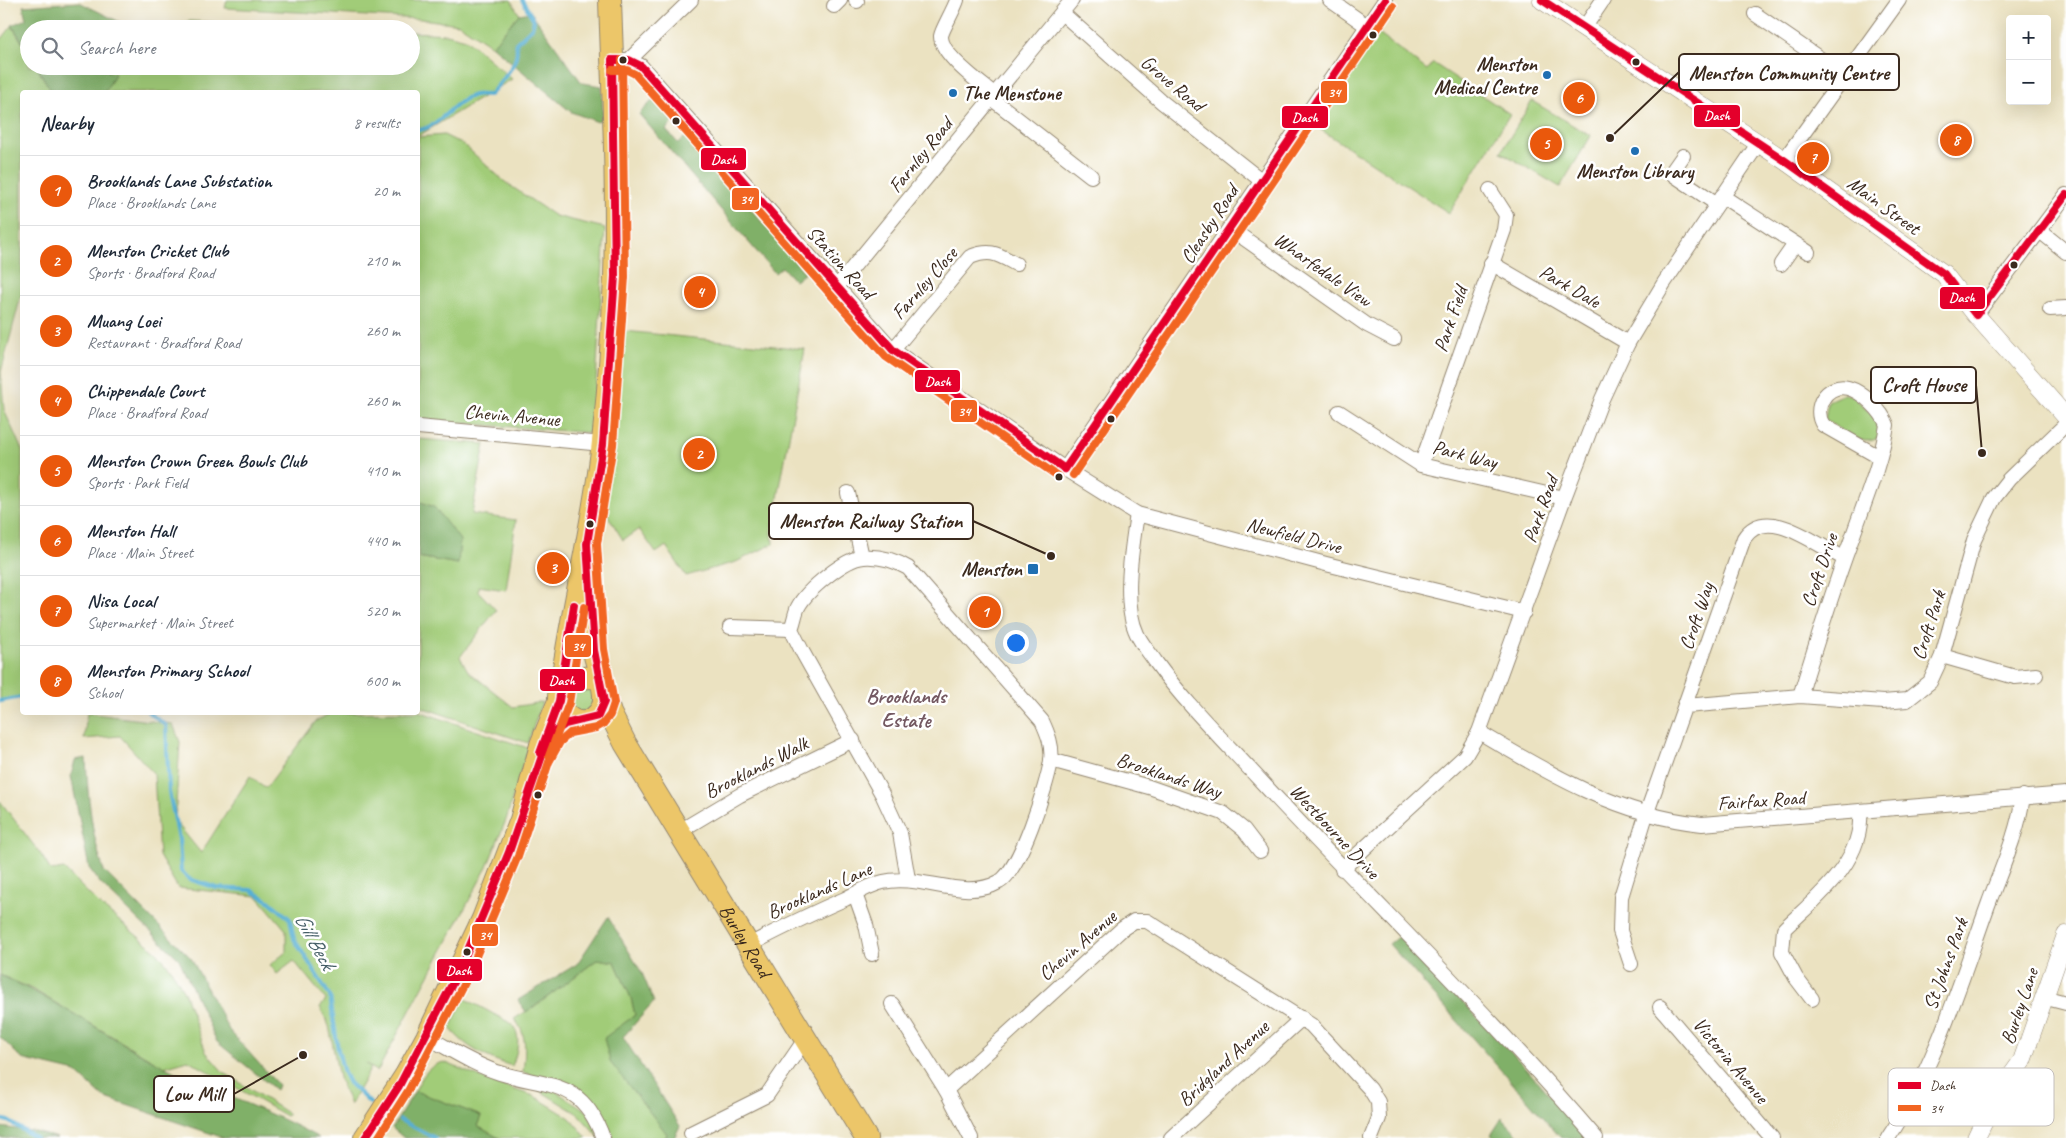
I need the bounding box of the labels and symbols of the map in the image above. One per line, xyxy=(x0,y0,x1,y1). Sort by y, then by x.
unlabelled marker xyxy=(1368,30,1378,40)
street label: Grove Road xyxy=(1136,50,1212,119)
place label: Menston Medical Centre xyxy=(1434,52,1538,100)
callout: Menston Community Centre xyxy=(1679,54,1899,90)
unlabelled marker xyxy=(618,55,628,65)
unlabelled marker xyxy=(1631,57,1641,67)
text: Menston Community Centre xyxy=(1689,60,1891,86)
marker: Menston Medical Centre xyxy=(1541,69,1553,81)
pin: 6 xyxy=(1563,79,1595,117)
line badge: 34 xyxy=(1320,80,1348,104)
place label: The Menstone xyxy=(963,81,1063,106)
text: 34 xyxy=(1328,84,1342,101)
marker: The Menstone xyxy=(947,87,959,99)
line badge: Dash xyxy=(1693,104,1741,128)
line badge: Dash xyxy=(1281,105,1329,129)
text: Dash xyxy=(1704,107,1730,124)
text: Dash xyxy=(1292,109,1318,126)
street label: Farnley Road xyxy=(883,110,960,198)
unlabelled marker xyxy=(671,116,681,126)
pin: 8 xyxy=(1940,121,1972,159)
pin: 5 xyxy=(1530,125,1562,163)
pin: 7 xyxy=(1797,139,1829,177)
marker: Menston Library xyxy=(1629,145,1641,157)
line badge: Dash xyxy=(700,147,747,171)
text: Dash xyxy=(711,151,737,168)
place label: Menston Library xyxy=(1577,159,1696,185)
street label: Main Street xyxy=(1842,171,1927,242)
street label: Cleasby Road xyxy=(1175,178,1246,268)
line badge: 34 xyxy=(731,187,760,211)
text: 34 xyxy=(740,191,754,208)
street label: Station Road xyxy=(801,220,882,307)
street label: Wharfedale View xyxy=(1269,227,1378,313)
street label: Farnley Close xyxy=(886,241,964,325)
street label: Park Dale xyxy=(1535,259,1606,315)
unlabelled marker xyxy=(2009,260,2019,270)
pin: 4 xyxy=(684,273,716,311)
street label: Park Field xyxy=(1428,280,1474,355)
line badge: Dash xyxy=(1939,286,1986,310)
text: Dash xyxy=(1949,289,1975,306)
callout: Croft House xyxy=(1871,367,1976,403)
line badge: Dash xyxy=(914,369,961,393)
text: Croft House xyxy=(1882,372,1968,398)
text: Dash xyxy=(925,373,951,390)
street label: Chevin Avenue xyxy=(463,399,562,432)
line badge: 34 xyxy=(950,399,978,423)
text: 34 xyxy=(958,403,972,420)
unlabelled marker xyxy=(1106,414,1116,424)
street label: Park Way xyxy=(1430,434,1502,475)
pin: 2 xyxy=(683,435,715,473)
street label: Park Road xyxy=(1517,469,1565,546)
unlabelled marker xyxy=(1054,472,1064,482)
callout: Menston Railway Station xyxy=(769,503,973,539)
text: Menston Railway Station xyxy=(780,508,964,534)
street label: Newfield Drive xyxy=(1244,512,1345,560)
unlabelled marker xyxy=(585,519,595,529)
street label: Croft Drive xyxy=(1795,529,1844,610)
pin: 3 xyxy=(537,549,569,587)
place label: Menston xyxy=(962,557,1023,582)
marker: Menston xyxy=(1026,562,1040,576)
street label: Croft Way xyxy=(1673,578,1720,653)
street label: Croft Park xyxy=(1906,586,1952,663)
pin: 1 xyxy=(969,593,1001,631)
your location xyxy=(1003,630,1029,656)
line badge: 34 xyxy=(564,634,592,658)
text: 34 xyxy=(572,638,586,655)
line badge: Dash xyxy=(539,668,586,692)
text: Dash xyxy=(549,672,575,689)
district label: Brooklands Estate xyxy=(866,683,948,733)
street label: Brooklands Walk xyxy=(700,730,814,804)
street label: Brooklands Way xyxy=(1113,747,1226,805)
street label: Westbourne Drive xyxy=(1284,779,1386,885)
street label: Fairfax Road xyxy=(1717,785,1809,816)
unlabelled marker xyxy=(533,790,543,800)
street label: Brooklands Lane xyxy=(763,856,877,925)
street label: Burley Road xyxy=(713,900,779,985)
street label: Chevin Avenue xyxy=(1033,904,1123,986)
water label: Gill Beck xyxy=(289,909,342,976)
street label: St Johns Park xyxy=(1917,913,1974,1013)
line badge: 34 xyxy=(471,923,499,947)
text: 34 xyxy=(479,927,493,944)
unlabelled marker xyxy=(462,947,472,957)
line badge: Dash xyxy=(436,958,483,982)
text: Dash xyxy=(446,962,472,979)
street label: Burley Lane xyxy=(1995,963,2045,1047)
street label: Victoria Avenue xyxy=(1687,1012,1775,1110)
street label: Bridgland Avenue xyxy=(1173,1014,1275,1112)
legend xyxy=(1888,1068,2054,1126)
callout: Low Mill xyxy=(154,1076,234,1112)
text: Dash xyxy=(1930,1077,1956,1094)
text: Low Mill xyxy=(164,1081,228,1107)
text: 34 xyxy=(1930,1100,1944,1117)

